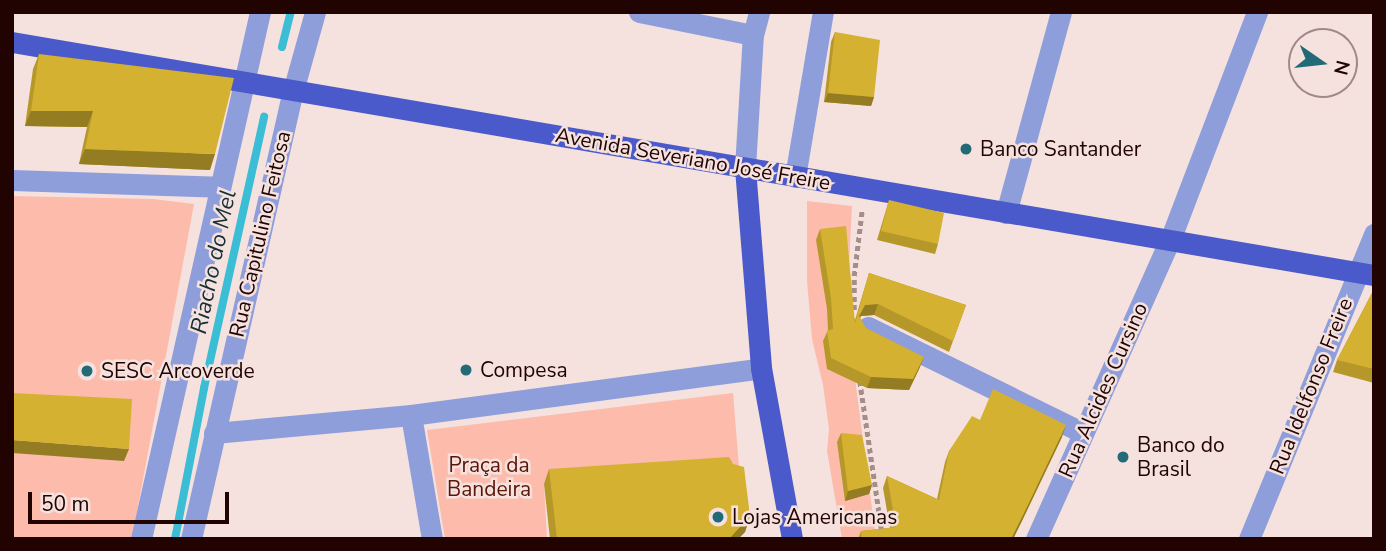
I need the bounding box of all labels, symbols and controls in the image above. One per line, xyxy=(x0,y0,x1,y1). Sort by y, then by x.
north arrow xyxy=(1288,28,1358,98)
text: N xyxy=(1327,58,1356,78)
street label: Avenida Severiano José Freire xyxy=(553,122,833,196)
street label: Rua Capitulino Feitosa xyxy=(224,128,296,340)
place label: Banco Santander xyxy=(980,136,1141,162)
marker: Banco Santander xyxy=(958,141,974,157)
water label: Riacho do Mel xyxy=(185,188,243,336)
street label: Rua Idelfonso Freire xyxy=(1264,294,1358,478)
street label: Rua Alcides Cursino xyxy=(1053,299,1153,481)
place label: Compesa xyxy=(480,357,568,383)
place label: SESC Arcoverde xyxy=(101,358,255,384)
marker: Compesa xyxy=(458,362,474,378)
marker: SESC Arcoverde xyxy=(79,363,95,379)
place label: Banco do Brasil xyxy=(1137,432,1225,482)
marker: Banco do Brasil xyxy=(1115,449,1131,465)
park label: Praça da Bandeira xyxy=(447,452,531,502)
scale bar xyxy=(32,477,233,522)
text: 50 m xyxy=(41,490,90,518)
place label: Lojas Americanas xyxy=(732,504,897,530)
marker: Lojas Americanas xyxy=(710,509,726,525)

